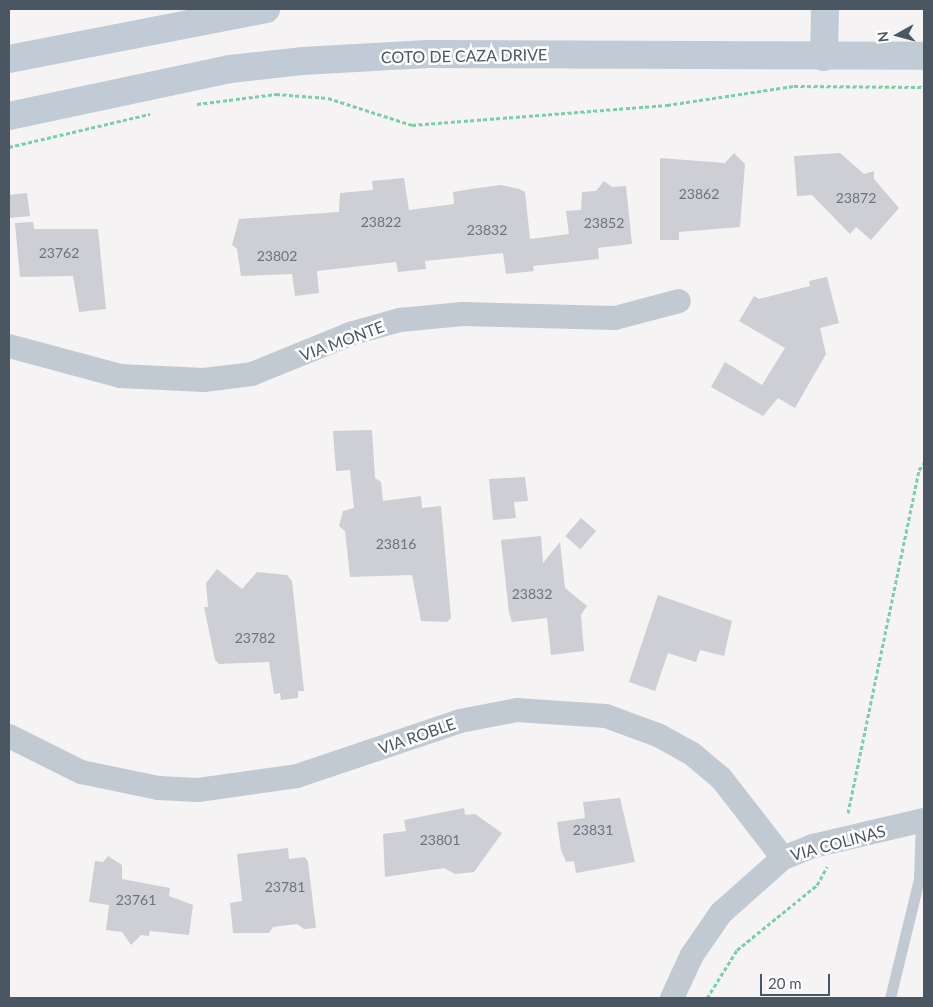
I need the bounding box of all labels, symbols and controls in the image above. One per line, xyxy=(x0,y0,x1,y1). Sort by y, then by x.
north arrow xyxy=(873,10,923,60)
text: N xyxy=(874,31,892,43)
street label: COTO DE CAZA DRIVE xyxy=(380,45,548,67)
house number: 23862 xyxy=(679,186,719,202)
house number: 23872 xyxy=(836,190,876,206)
house number: 23822 xyxy=(361,214,401,230)
house number: 23852 xyxy=(584,215,624,231)
house number: 23832 xyxy=(467,222,507,238)
house number: 23762 xyxy=(39,245,79,261)
house number: 23802 xyxy=(257,248,297,264)
street label: VIA MONTE xyxy=(297,317,387,365)
house number: 23816 xyxy=(376,536,416,552)
house number: 23832 xyxy=(512,586,552,602)
house number: 23782 xyxy=(235,630,275,646)
street label: VIA ROBLE xyxy=(376,714,458,758)
street label: VIA COLINAS xyxy=(788,821,888,865)
house number: 23831 xyxy=(573,822,613,838)
house number: 23801 xyxy=(420,832,460,848)
house number: 23781 xyxy=(265,879,305,895)
house number: 23761 xyxy=(116,892,156,908)
scale bar xyxy=(763,964,833,996)
text: 20 m xyxy=(768,974,802,992)

